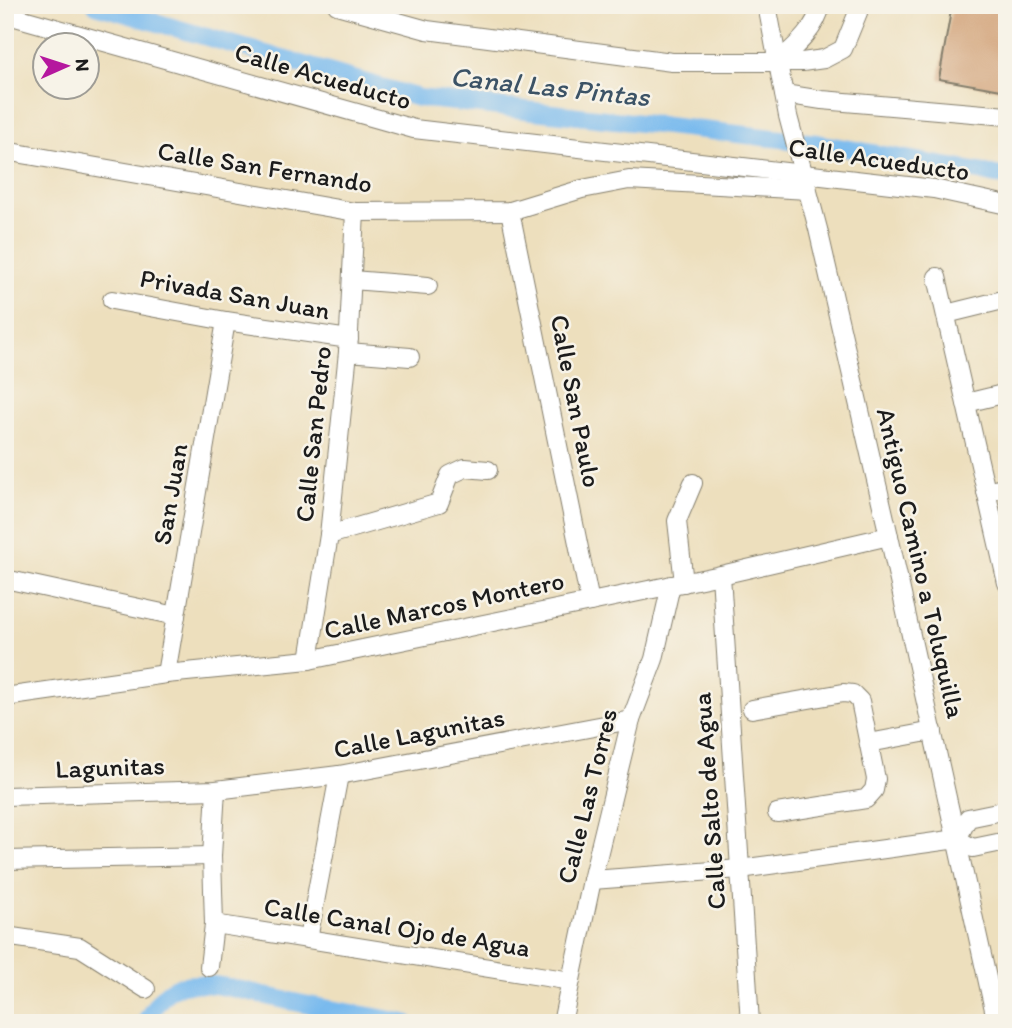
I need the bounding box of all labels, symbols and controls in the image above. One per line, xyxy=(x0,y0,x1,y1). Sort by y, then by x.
north arrow xyxy=(32,32,102,102)
street label: Calle Acueducto xyxy=(231,36,415,116)
text: N xyxy=(71,58,94,72)
water label: Canal Las Pintas xyxy=(449,59,653,114)
street label: Calle Acueducto xyxy=(787,130,971,188)
street label: Calle San Fernando xyxy=(155,134,375,200)
street label: Privada San Juan xyxy=(137,262,333,326)
street label: Calle San Paulo xyxy=(544,312,608,490)
street label: Calle San Pedro xyxy=(288,344,338,524)
street label: Antiguo Camino a Toluquilla xyxy=(870,405,972,722)
street label: San Juan xyxy=(145,441,195,547)
street label: Calle Marcos Montero xyxy=(321,564,567,646)
street label: Calle Salto de Agua xyxy=(685,691,733,911)
street label: Calle Lagunitas xyxy=(331,701,507,765)
street label: Calle Las Torres xyxy=(550,705,624,887)
street label: Lagunitas xyxy=(55,749,165,785)
street label: Calle Canal Ojo de Agua xyxy=(262,890,532,964)

